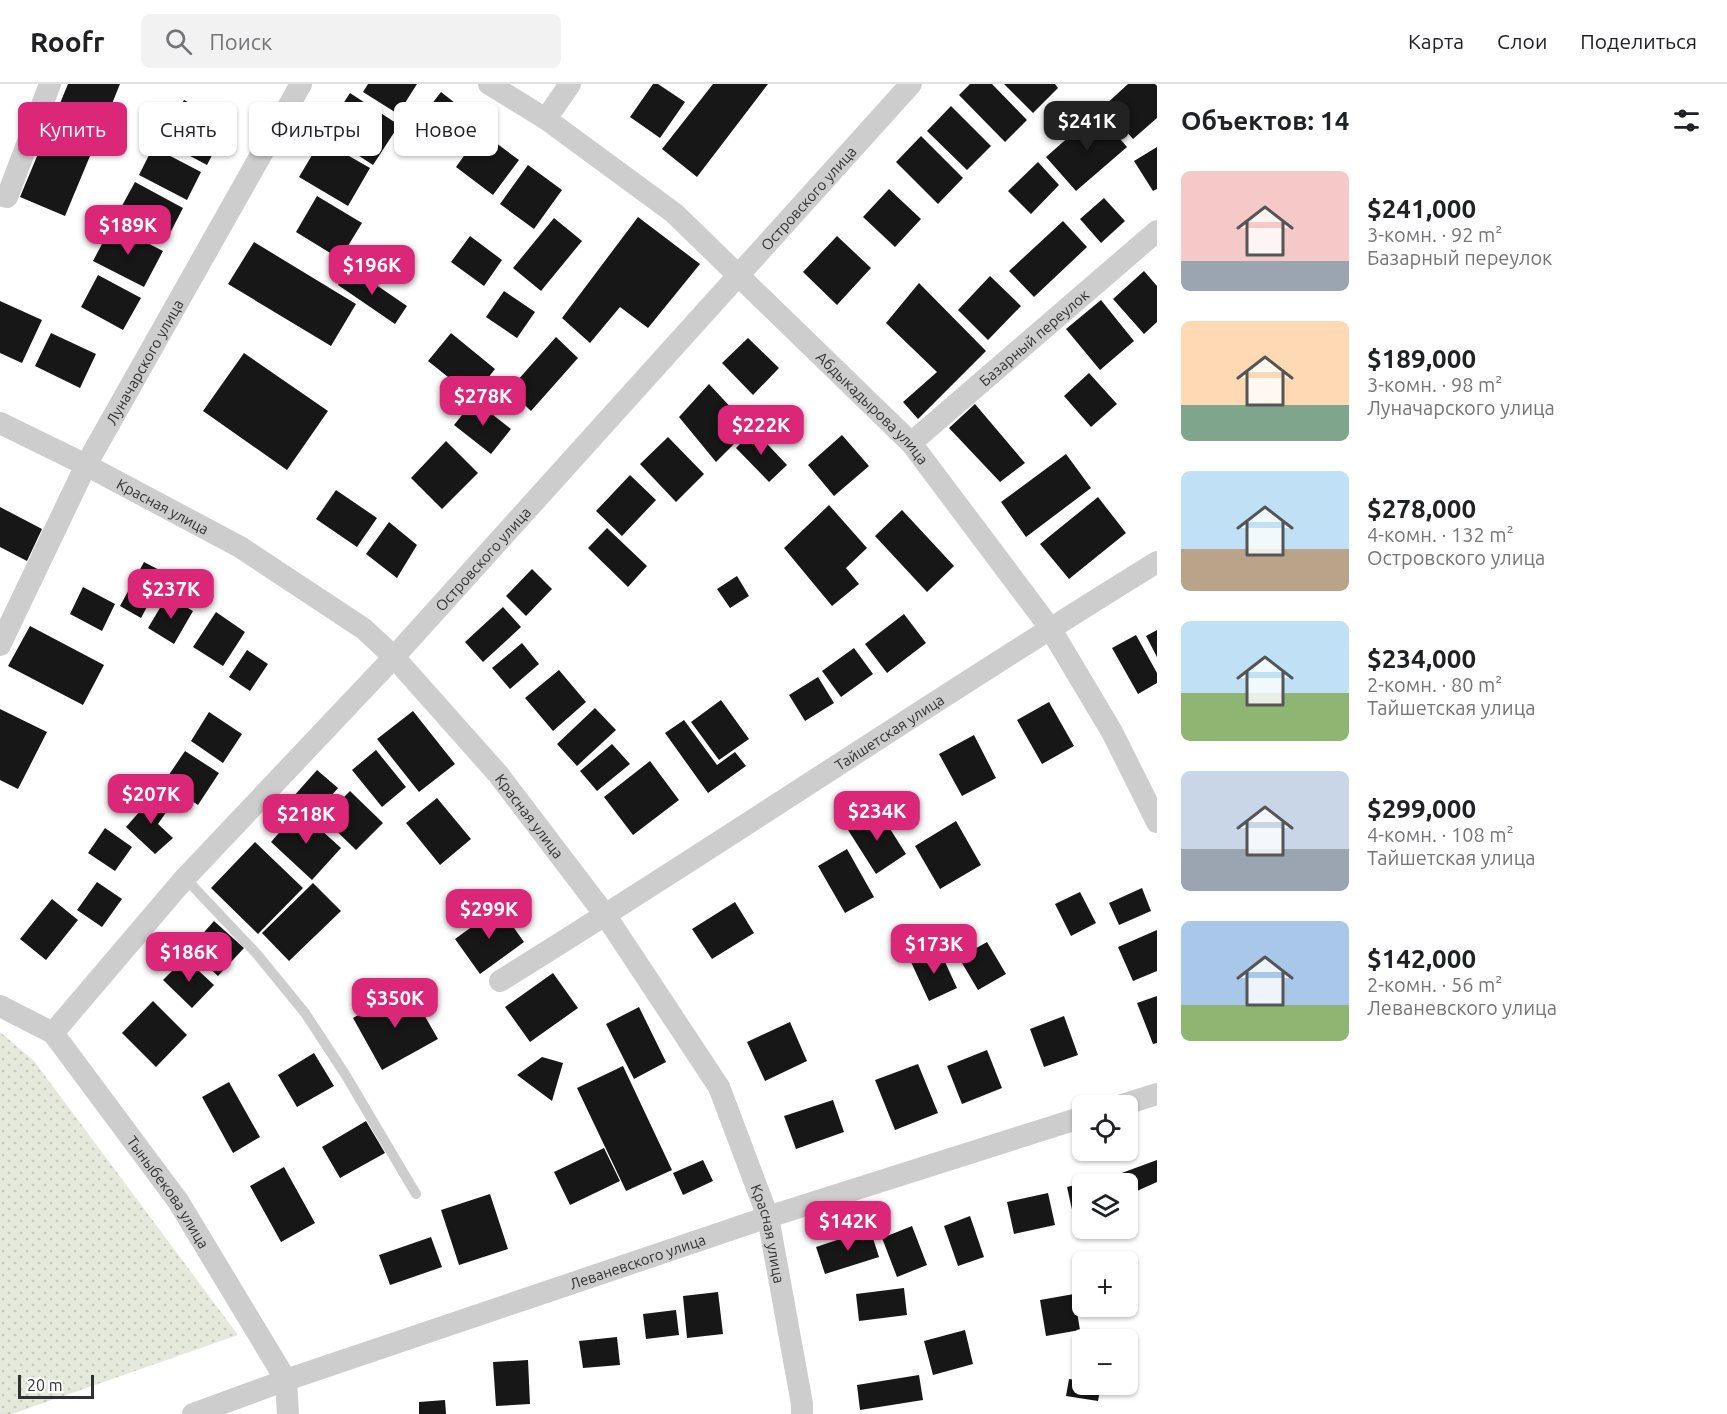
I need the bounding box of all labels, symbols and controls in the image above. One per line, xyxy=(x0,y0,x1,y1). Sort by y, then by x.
search box xyxy=(141,14,561,68)
icon: search xyxy=(162,25,195,58)
text: Roofr xyxy=(30,26,105,57)
text: Поиск xyxy=(210,29,272,54)
text: Карта xyxy=(1408,29,1464,53)
text: Слои xyxy=(1497,29,1547,53)
text: Поделиться xyxy=(1580,29,1697,53)
pin: $241K xyxy=(1045,101,1129,152)
chip: Купить xyxy=(18,102,127,156)
chip: Снять xyxy=(139,102,237,156)
chip: Фильтры xyxy=(249,102,382,156)
chip: Новое xyxy=(394,102,498,156)
icon: filters xyxy=(1670,104,1703,137)
text: Объектов: 14 xyxy=(1181,106,1349,135)
text: $241K xyxy=(1058,109,1116,132)
street label: Островского улица xyxy=(757,143,859,253)
text: $241,000 xyxy=(1367,194,1476,223)
icon: home xyxy=(1229,195,1301,267)
pin: $189K xyxy=(86,205,170,256)
text: $189K xyxy=(99,213,157,236)
text: 3-комн. · 92 m² xyxy=(1367,223,1502,246)
pin: $196K xyxy=(330,245,414,296)
text: Базарный переулок xyxy=(1367,246,1552,269)
text: $196K xyxy=(343,253,401,276)
street label: Базарный переулок xyxy=(975,285,1092,389)
street label: Луначарского улица xyxy=(102,296,186,427)
text: $189,000 xyxy=(1367,344,1476,373)
icon: home xyxy=(1229,345,1301,417)
street label: Абдыкадырова улица xyxy=(813,348,932,467)
text: 3-комн. · 98 m² xyxy=(1367,373,1502,396)
pin: $278K xyxy=(441,376,525,427)
text: $278K xyxy=(454,384,512,407)
text: Луначарского улица xyxy=(1367,396,1555,419)
pin: $222K xyxy=(719,405,803,456)
text: $222K xyxy=(732,413,790,436)
street label: Красная улица xyxy=(114,475,212,537)
text: $278,000 xyxy=(1367,494,1476,523)
icon: home xyxy=(1229,495,1301,567)
street label: Островского улица xyxy=(431,503,534,614)
text: 4-комн. · 132 m² xyxy=(1367,523,1514,546)
text: Островского улица xyxy=(1367,546,1545,569)
pin: $237K xyxy=(129,569,213,620)
text: $237K xyxy=(142,577,200,600)
text: $234,000 xyxy=(1367,644,1476,673)
icon: home xyxy=(1229,645,1301,717)
text: 2-комн. · 80 m² xyxy=(1367,673,1502,696)
street label: Тайшетская улица xyxy=(831,690,947,773)
text: Тайшетская улица xyxy=(1367,696,1536,719)
street label: Красная улица xyxy=(492,770,567,861)
pin: $207K xyxy=(109,774,193,825)
text: $207K xyxy=(122,782,180,805)
pin: $234K xyxy=(835,791,919,842)
pin: $218K xyxy=(264,794,348,845)
text: $299,000 xyxy=(1367,794,1476,823)
icon: home xyxy=(1229,795,1301,867)
text: $234K xyxy=(848,799,906,822)
text: $218K xyxy=(277,802,335,825)
text: 4-комн. · 108 m² xyxy=(1367,823,1514,846)
text: Тайшетская улица xyxy=(1367,846,1536,869)
pin: $299K xyxy=(447,889,531,940)
text: $299K xyxy=(460,897,518,920)
pin: $173K xyxy=(892,924,976,975)
pin: $186K xyxy=(147,932,231,983)
text: $173K xyxy=(905,932,963,955)
text: $186K xyxy=(160,940,218,963)
text: $142,000 xyxy=(1367,944,1476,973)
icon: home xyxy=(1229,945,1301,1017)
text: 2-комн. · 56 m² xyxy=(1367,973,1502,996)
pin: $350K xyxy=(353,978,437,1029)
text: $350K xyxy=(366,986,424,1009)
text: Леваневского улица xyxy=(1367,996,1557,1019)
map controls xyxy=(1072,1095,1138,1395)
button: locate xyxy=(1072,1095,1138,1161)
street label: Тыныбекова улица xyxy=(124,1132,213,1251)
button: layers xyxy=(1072,1173,1138,1239)
street label: Красная улица xyxy=(748,1182,788,1285)
pin: $142K xyxy=(806,1201,890,1252)
text: $142K xyxy=(819,1209,877,1232)
street label: Леваневского улица xyxy=(567,1230,708,1292)
button: + xyxy=(1072,1251,1138,1317)
button: − xyxy=(1072,1329,1138,1395)
scale bar xyxy=(18,1372,94,1400)
text: 20 m xyxy=(27,1376,63,1394)

